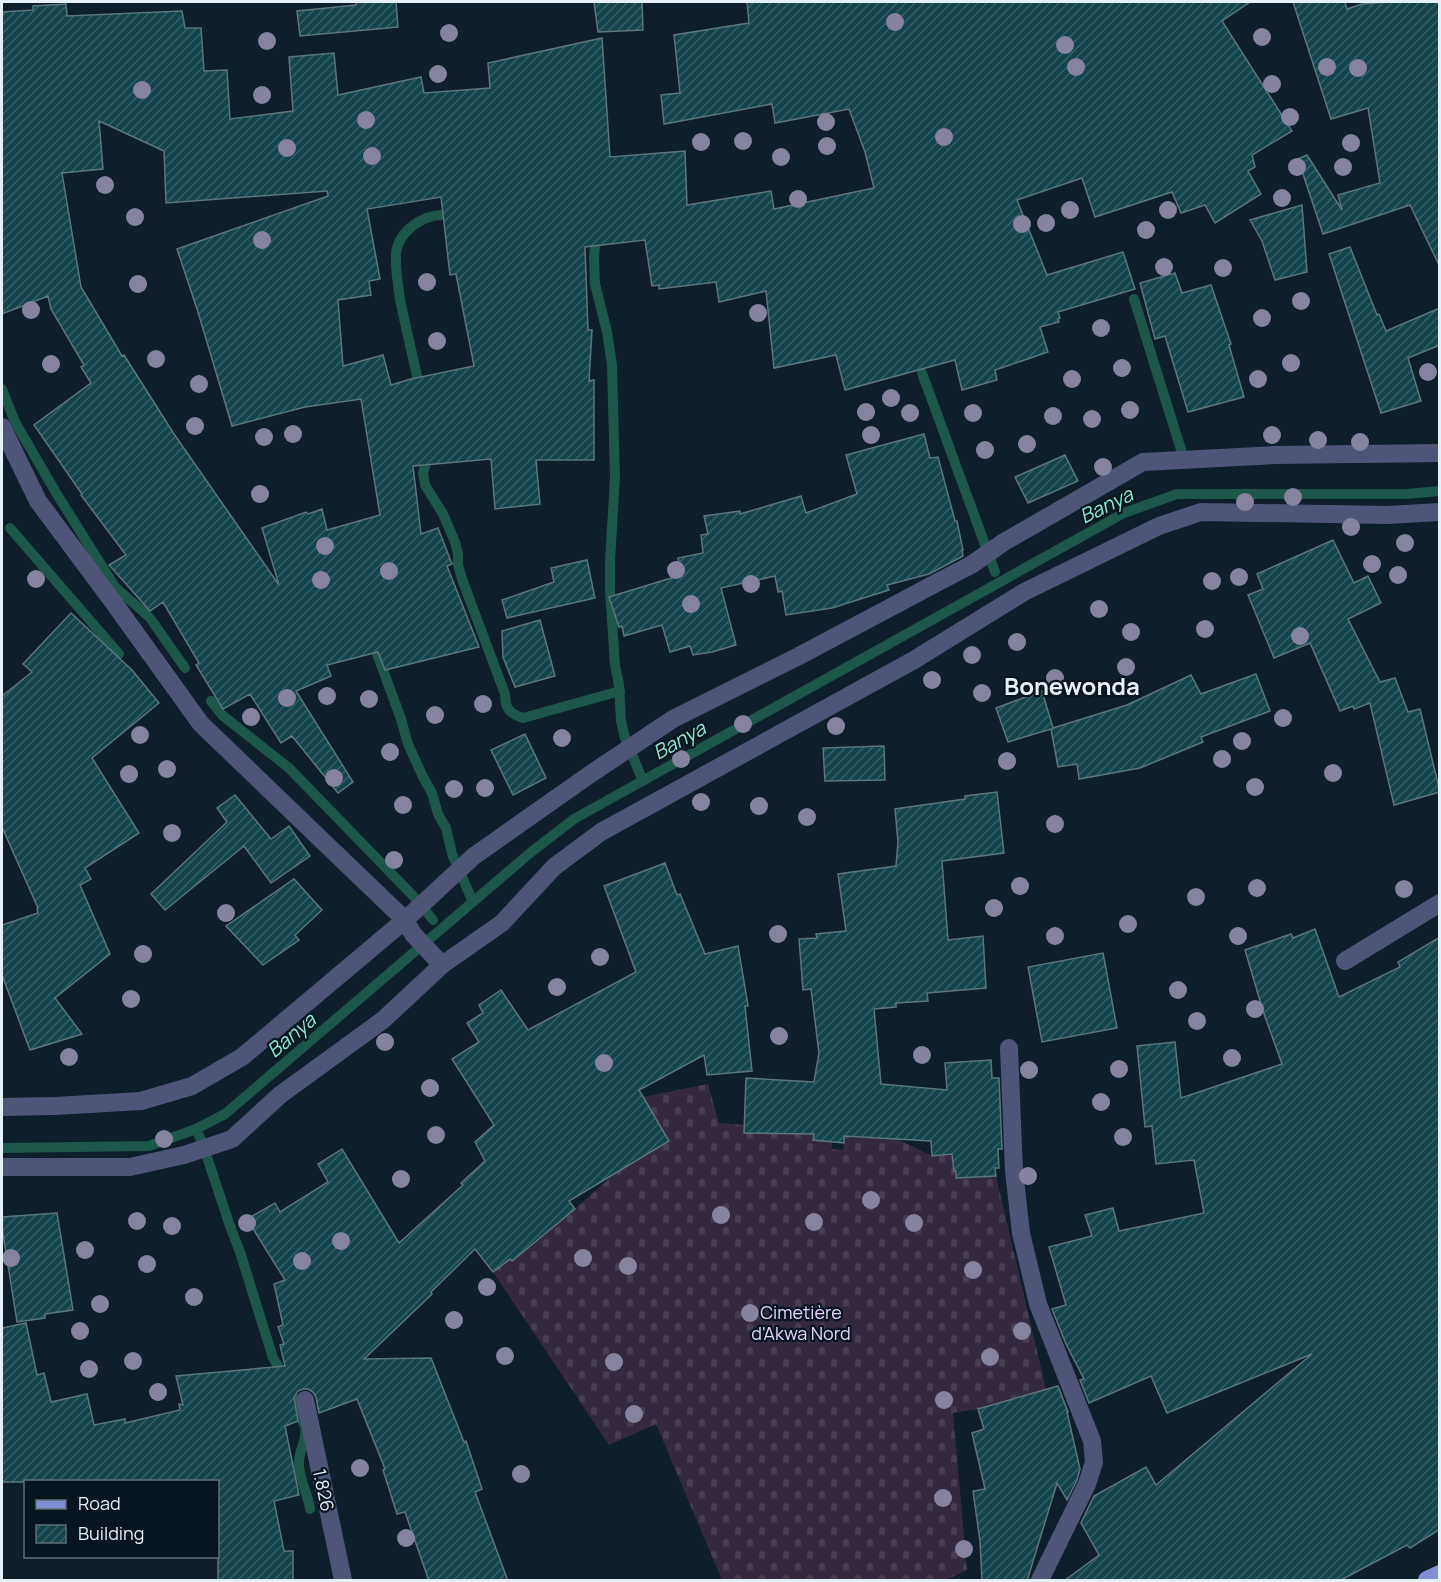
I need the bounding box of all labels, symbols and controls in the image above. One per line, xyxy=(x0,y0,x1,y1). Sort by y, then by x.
water label: Banya xyxy=(1075,480,1138,529)
district label: Bonewonda xyxy=(1004,669,1140,702)
water label: Banya xyxy=(648,714,711,765)
water label: Banya xyxy=(261,1006,322,1063)
park label: Cimetière d'Akwa Nord xyxy=(751,1300,851,1345)
street label: 1.826 xyxy=(308,1467,340,1513)
legend xyxy=(24,1480,219,1558)
text: Road xyxy=(78,1491,121,1515)
text: Building xyxy=(78,1521,144,1545)

